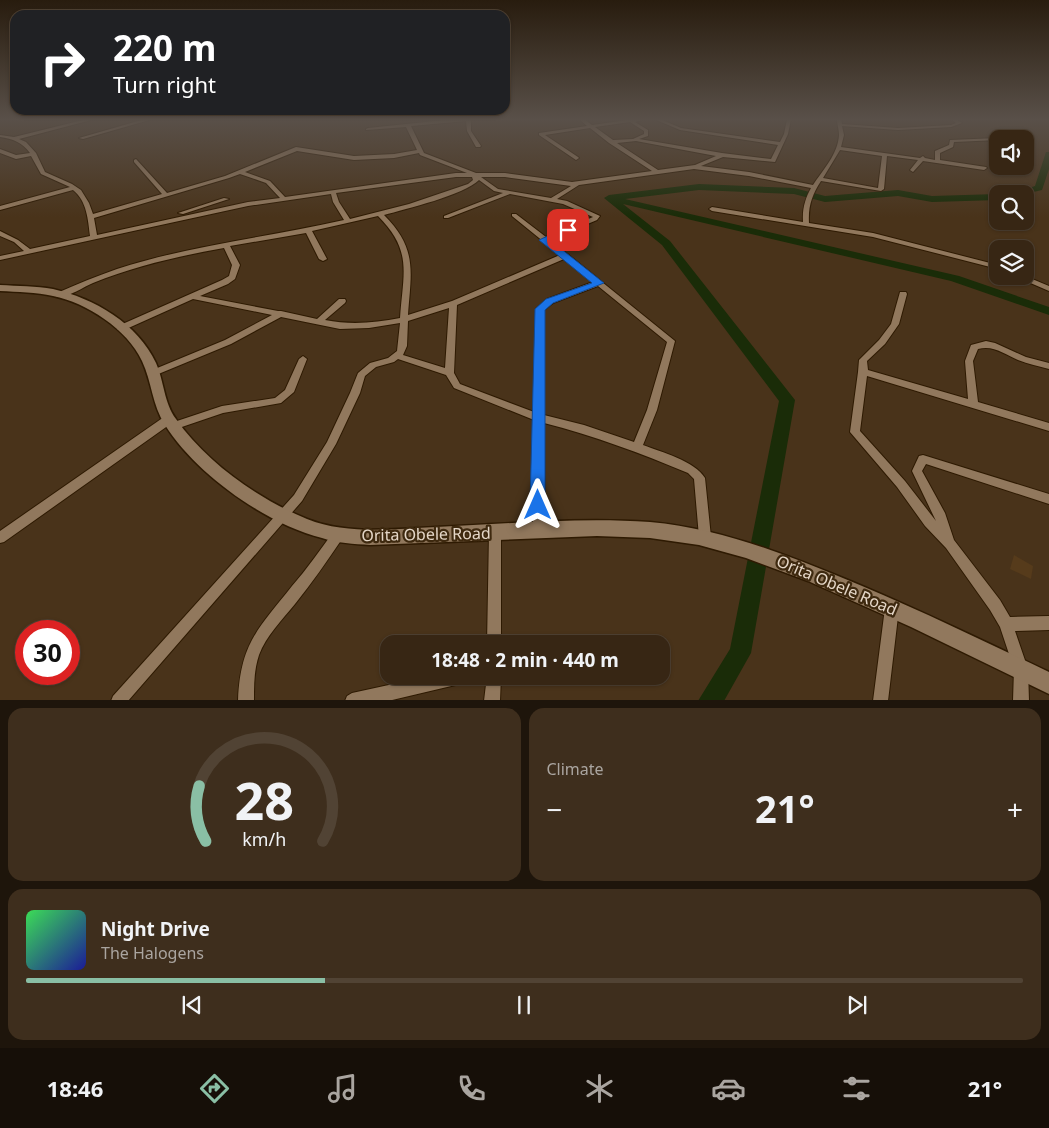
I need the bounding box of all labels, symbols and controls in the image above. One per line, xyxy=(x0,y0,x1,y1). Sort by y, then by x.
text: 220 m xyxy=(113,24,216,71)
icon: right xyxy=(30,30,95,95)
text: Turn right xyxy=(113,69,216,99)
map controls xyxy=(989,130,1034,285)
button: sound xyxy=(989,130,1034,175)
button: search xyxy=(989,185,1034,230)
pin xyxy=(547,209,589,251)
icon: arrive xyxy=(554,216,582,244)
button: layers xyxy=(989,240,1034,285)
position arrow xyxy=(511,478,563,530)
street label: Orita Obele Road xyxy=(361,522,491,546)
street label: Orita Obele Road xyxy=(773,550,901,620)
speed limit sign: 30 xyxy=(15,620,80,685)
text: 18:48 · 2 min · 440 m xyxy=(431,647,619,673)
text: Climate xyxy=(547,758,604,780)
text: 28 xyxy=(235,764,294,835)
text: 21° xyxy=(755,782,815,834)
text: − xyxy=(547,790,563,828)
text: + xyxy=(1007,790,1023,828)
text: km/h xyxy=(242,827,286,851)
text: Night Drive xyxy=(101,916,210,942)
text: The Halogens xyxy=(101,942,204,964)
icon: previous xyxy=(178,991,206,1019)
icon: pause xyxy=(510,991,538,1019)
icon: next xyxy=(843,991,871,1019)
icon: directions xyxy=(197,1071,232,1106)
icon: music xyxy=(325,1071,360,1106)
icon: phone xyxy=(454,1071,489,1106)
icon: climate xyxy=(582,1071,617,1106)
icon: car xyxy=(711,1071,746,1106)
icon: filters xyxy=(839,1071,874,1106)
text: 18:46 xyxy=(47,1073,103,1103)
text: 21° xyxy=(968,1073,1002,1103)

